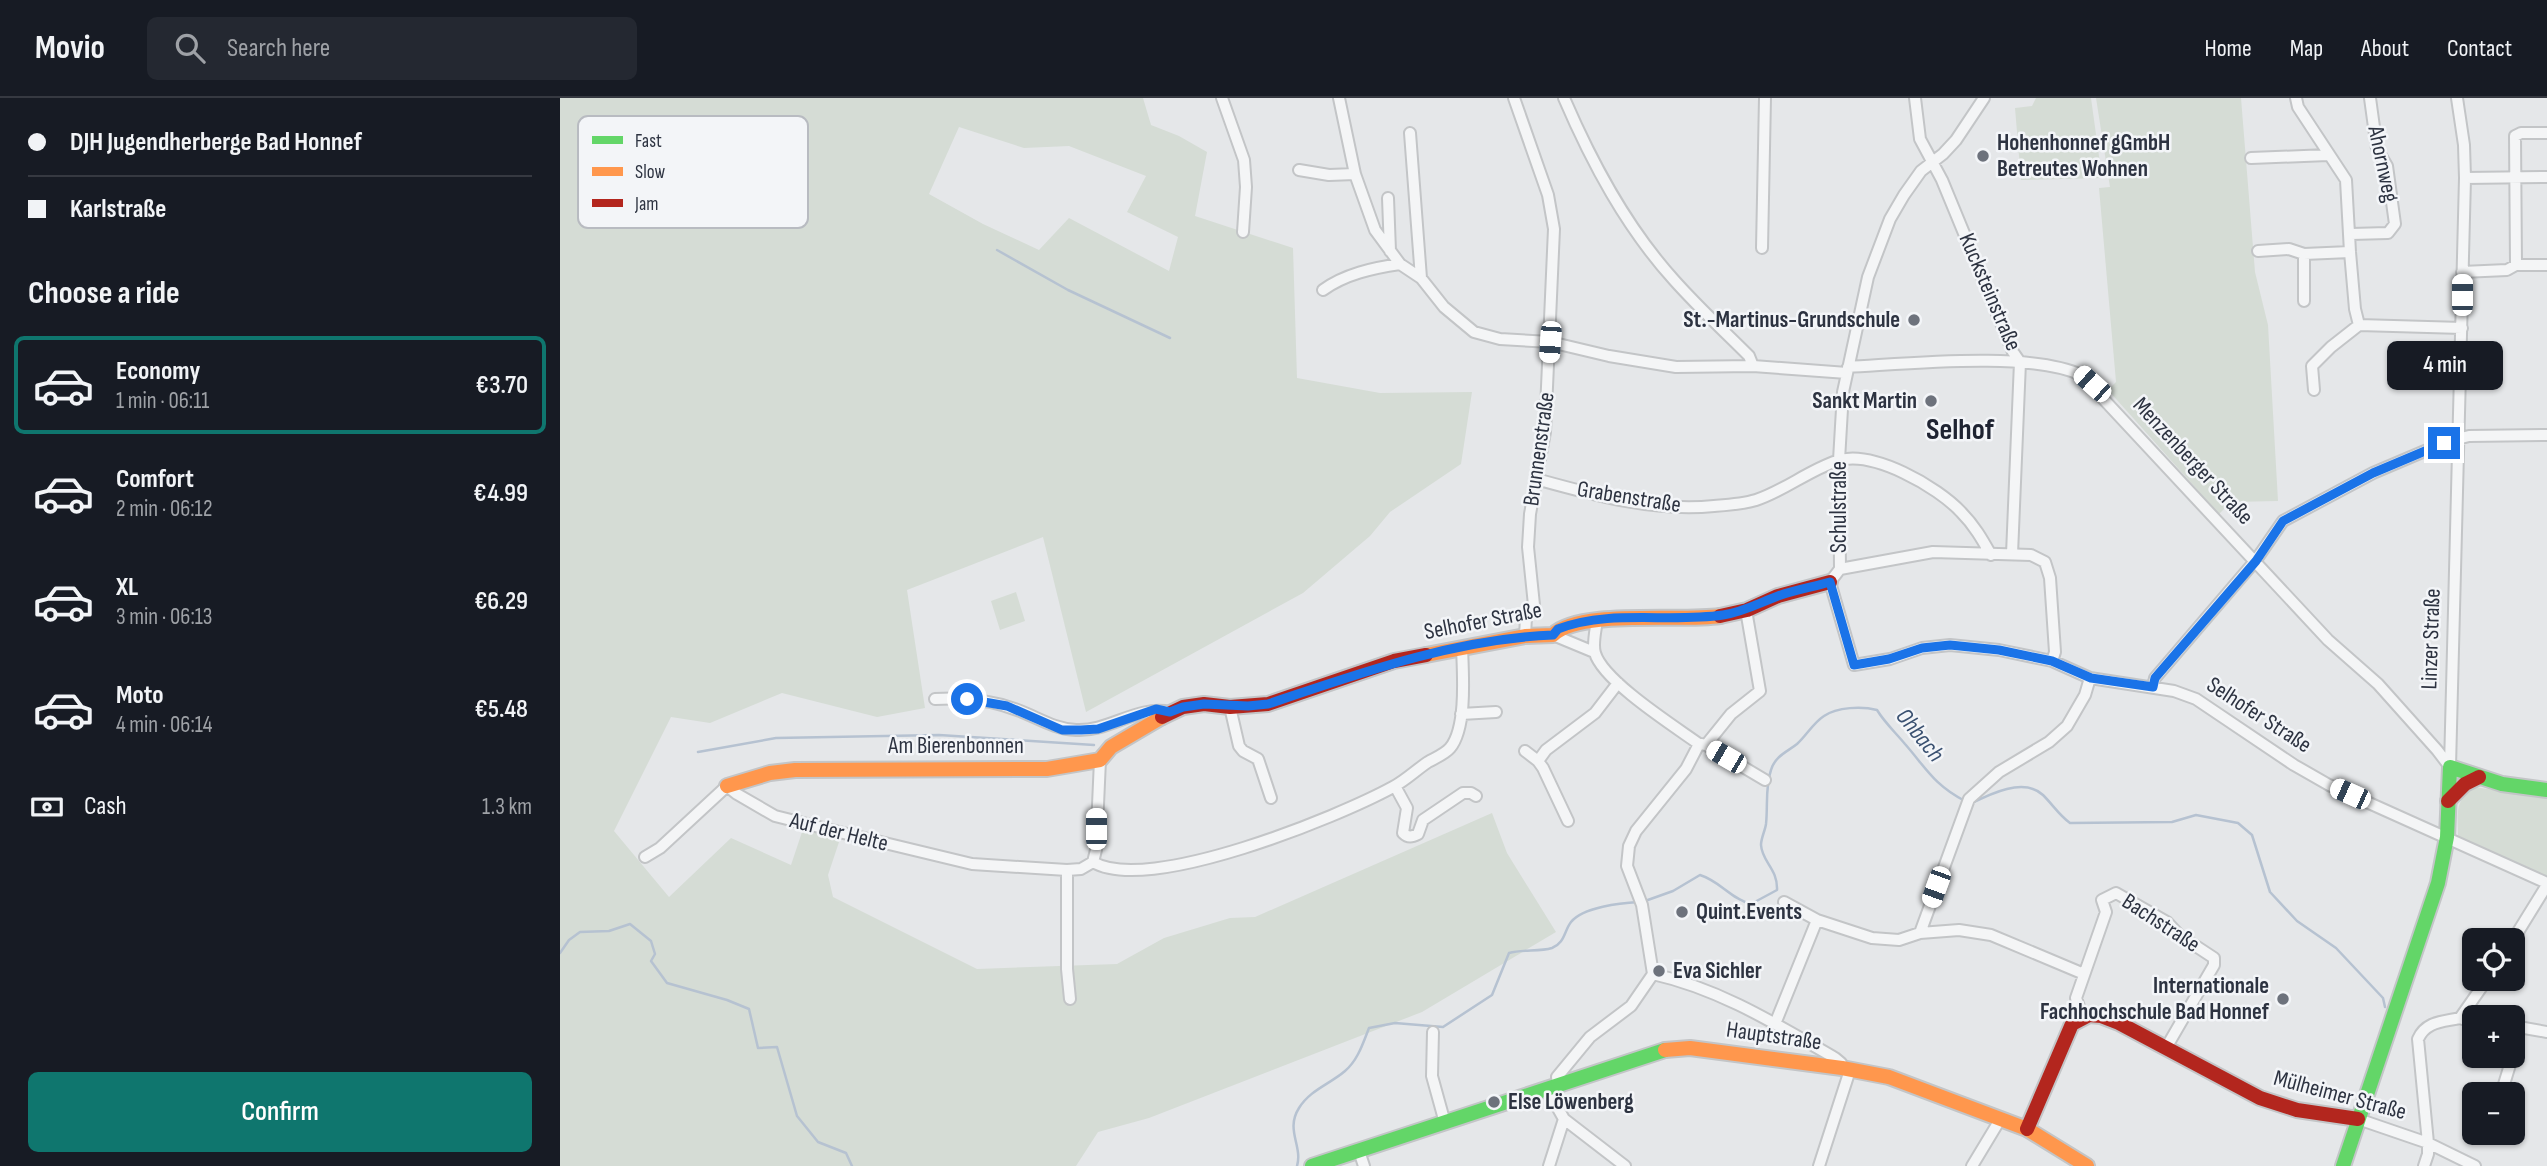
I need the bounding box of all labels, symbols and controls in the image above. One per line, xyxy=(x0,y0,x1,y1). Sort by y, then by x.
search box xyxy=(147,17,637,80)
text: Movio xyxy=(35,28,105,68)
icon: search xyxy=(171,29,209,67)
text: Search here xyxy=(227,33,330,64)
text: Home xyxy=(2204,34,2252,63)
text: Map xyxy=(2290,34,2323,63)
text: About xyxy=(2361,34,2409,63)
text: Contact xyxy=(2447,34,2512,63)
legend xyxy=(578,116,808,228)
street label: Ahornweg xyxy=(2361,122,2405,205)
text: DJH Jugendherberge Bad Honnef xyxy=(70,127,362,158)
place label: Hohenhonnef gGmbH Betreutes Wohnen xyxy=(1997,129,2170,183)
text: Fast xyxy=(635,130,662,153)
marker: Hohenhonnef gGmbH Betreutes Wohnen xyxy=(1975,148,1991,164)
text: Slow xyxy=(635,161,665,184)
text: Jam xyxy=(634,193,658,216)
text: Karlstraße xyxy=(70,194,166,225)
street label: Kucksteinstraße xyxy=(1953,229,2027,355)
text: Choose a ride xyxy=(28,274,180,313)
car xyxy=(2452,274,2473,316)
place label: St.-Martinus-Grundschule xyxy=(1683,306,1900,334)
marker: St.-Martinus-Grundschule xyxy=(1906,312,1922,328)
car xyxy=(1539,320,1562,364)
callout: 4 min xyxy=(2386,342,2502,390)
text: 4 min xyxy=(2423,351,2467,379)
icon: car xyxy=(32,354,95,417)
text: Economy xyxy=(116,356,200,387)
car xyxy=(2070,362,2115,406)
text: €3.70 xyxy=(475,370,528,401)
text: 1 min · 06:11 xyxy=(116,387,209,415)
place label: Sankt Martin xyxy=(1812,387,1917,415)
street label: Brunnenstraße xyxy=(1517,390,1561,508)
street label: Menzenberger Straße xyxy=(2127,391,2259,531)
marker: Sankt Martin xyxy=(1923,393,1939,409)
district label: Selhof xyxy=(1926,412,1995,448)
route end xyxy=(2428,427,2460,459)
street label: Schulstraße xyxy=(1825,461,1853,553)
icon: car xyxy=(32,462,95,525)
text: Comfort xyxy=(116,464,194,495)
street label: Grabenstraße xyxy=(1575,475,1683,519)
text: €4.99 xyxy=(473,478,528,509)
text: 2 min · 06:12 xyxy=(116,495,212,523)
icon: car xyxy=(32,570,95,633)
text: XL xyxy=(116,572,138,603)
text: €6.29 xyxy=(474,586,528,617)
street label: Linzer Straße xyxy=(2415,588,2447,690)
street label: Selhofer Straße xyxy=(1422,596,1544,646)
text: 3 min · 06:13 xyxy=(116,603,212,631)
street label: Selhofer Straße xyxy=(2201,671,2317,759)
icon: car xyxy=(32,678,95,741)
text: Moto xyxy=(116,680,164,711)
route start xyxy=(951,683,983,715)
text: €5.48 xyxy=(475,694,528,725)
water label: Ohbach xyxy=(1890,702,1950,768)
text: 4 min · 06:14 xyxy=(116,711,212,739)
street label: Am Bierenbonnen xyxy=(887,732,1024,760)
car xyxy=(1703,737,1750,777)
car xyxy=(2327,776,2374,812)
icon: cash xyxy=(28,788,66,826)
text: Cash xyxy=(84,791,127,822)
text: 1.3 km xyxy=(482,793,532,821)
street label: Auf der Helte xyxy=(786,806,891,858)
car xyxy=(1086,808,1107,850)
car xyxy=(1919,864,1954,910)
street label: Bachstraße xyxy=(2117,887,2205,959)
place label: Quint.Events xyxy=(1696,898,1802,926)
marker: Quint.Events xyxy=(1674,904,1690,920)
map controls xyxy=(2462,928,2525,1145)
button: locate xyxy=(2462,928,2525,991)
place label: Eva Sichler xyxy=(1673,957,1762,985)
marker: Eva Sichler xyxy=(1651,963,1667,979)
place label: Internationale Fachhochschule Bad Honnef xyxy=(2040,972,2270,1026)
marker: Internationale Fachhochschule Bad Honnef xyxy=(2275,991,2291,1007)
button: + xyxy=(2462,1005,2525,1068)
street label: Hauptstraße xyxy=(1725,1015,1823,1057)
street label: Mülheimer Straße xyxy=(2271,1064,2409,1126)
button: Confirm xyxy=(28,1072,532,1152)
button: − xyxy=(2462,1082,2525,1145)
place label: Else Löwenberg xyxy=(1508,1088,1634,1116)
marker: Else Löwenberg xyxy=(1486,1094,1502,1110)

